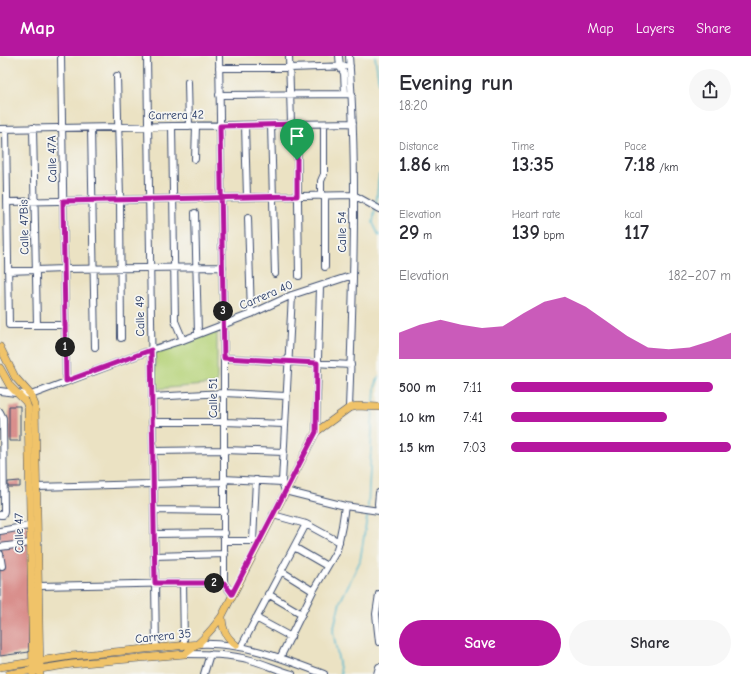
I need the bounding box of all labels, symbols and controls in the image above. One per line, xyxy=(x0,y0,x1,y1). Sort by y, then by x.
text: Map xyxy=(20,17,55,39)
text: Map xyxy=(587,20,614,37)
text: Layers xyxy=(636,20,674,37)
text: Share xyxy=(696,20,731,37)
button: share xyxy=(689,69,731,111)
text: Evening run xyxy=(399,70,513,96)
text: 18:20 xyxy=(399,98,428,113)
street label: Carrera 42 xyxy=(148,108,204,122)
pin xyxy=(280,119,314,160)
icon: arrive xyxy=(286,125,308,147)
street label: Calle 47A xyxy=(45,135,59,183)
text: Distance xyxy=(399,140,438,153)
text: Time xyxy=(512,140,535,153)
text: Pace xyxy=(624,140,647,153)
text: 1.86 xyxy=(399,153,431,176)
text: 13:35 xyxy=(512,153,554,176)
text: 7:18 xyxy=(624,153,656,176)
text: km xyxy=(431,161,449,174)
text: /km xyxy=(656,161,678,174)
street label: Calle 47Bis xyxy=(17,199,31,255)
text: Elevation xyxy=(399,208,441,221)
text: Heart rate xyxy=(512,208,560,221)
text: kcal xyxy=(624,208,643,221)
street label: Calle 54 xyxy=(335,211,349,253)
text: 29 xyxy=(399,221,419,244)
text: 139 xyxy=(512,221,540,244)
text: 117 xyxy=(624,221,649,244)
text: m xyxy=(419,229,432,242)
text: bpm xyxy=(540,229,564,242)
text: Elevation xyxy=(399,268,449,283)
text: 182–207 m xyxy=(669,268,731,283)
street label: Carrera 40 xyxy=(237,277,295,313)
street label: Calle 49 xyxy=(133,295,147,337)
pin: 3 xyxy=(213,301,233,321)
text: 3 xyxy=(220,304,226,317)
pin: 1 xyxy=(55,337,75,357)
text: 1 xyxy=(63,340,67,353)
street label: Calle 51 xyxy=(206,378,220,418)
text: 500 m xyxy=(399,380,436,395)
text: 7:11 xyxy=(463,380,482,395)
text: 1.0 km xyxy=(399,410,435,425)
text: 7:41 xyxy=(463,410,483,425)
text: 1.5 km xyxy=(399,440,435,455)
text: 7:03 xyxy=(463,440,486,455)
street label: Calle 47 xyxy=(12,512,26,553)
pin: 2 xyxy=(204,573,224,593)
text: 2 xyxy=(211,576,217,589)
button: Save xyxy=(399,620,561,666)
button: Share xyxy=(569,620,731,666)
street label: Carrera 35 xyxy=(134,626,192,646)

